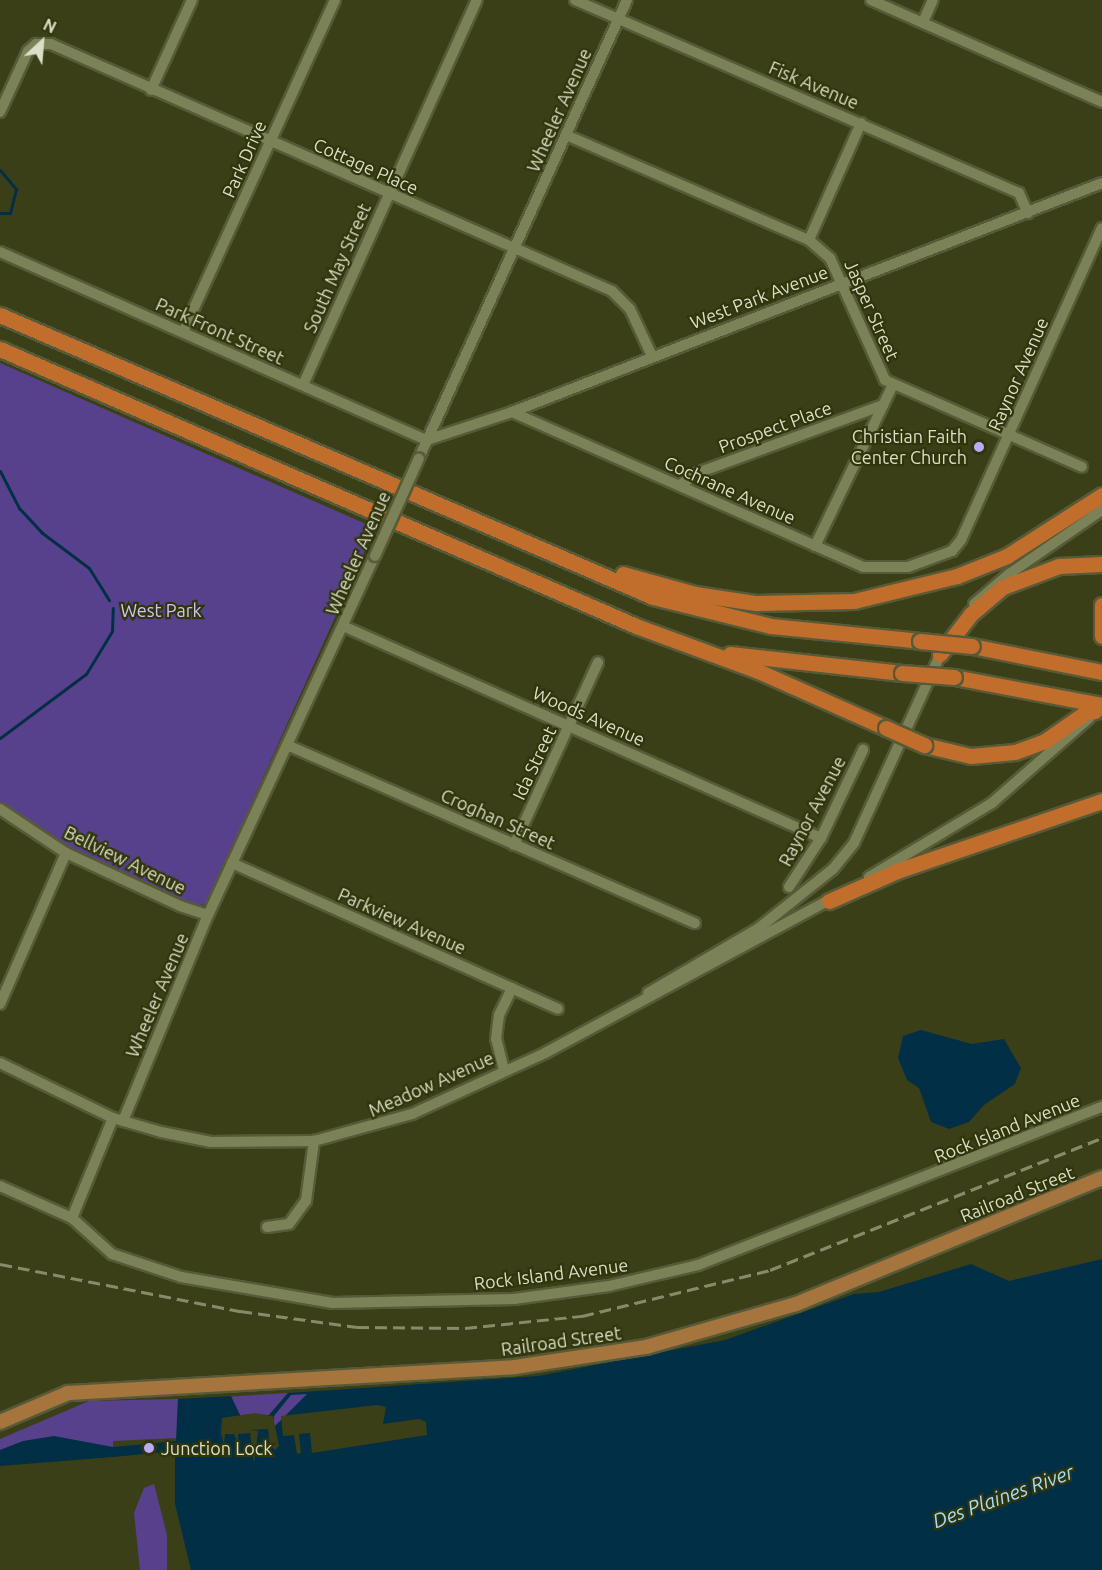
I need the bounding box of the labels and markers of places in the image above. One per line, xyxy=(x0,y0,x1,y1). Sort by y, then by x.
place label: Christian Faith Center Church xyxy=(851,426,967,468)
marker: Christian Faith Center Church xyxy=(972,440,986,454)
place label: Junction Lock xyxy=(161,1437,272,1459)
marker: Junction Lock xyxy=(142,1441,156,1455)

